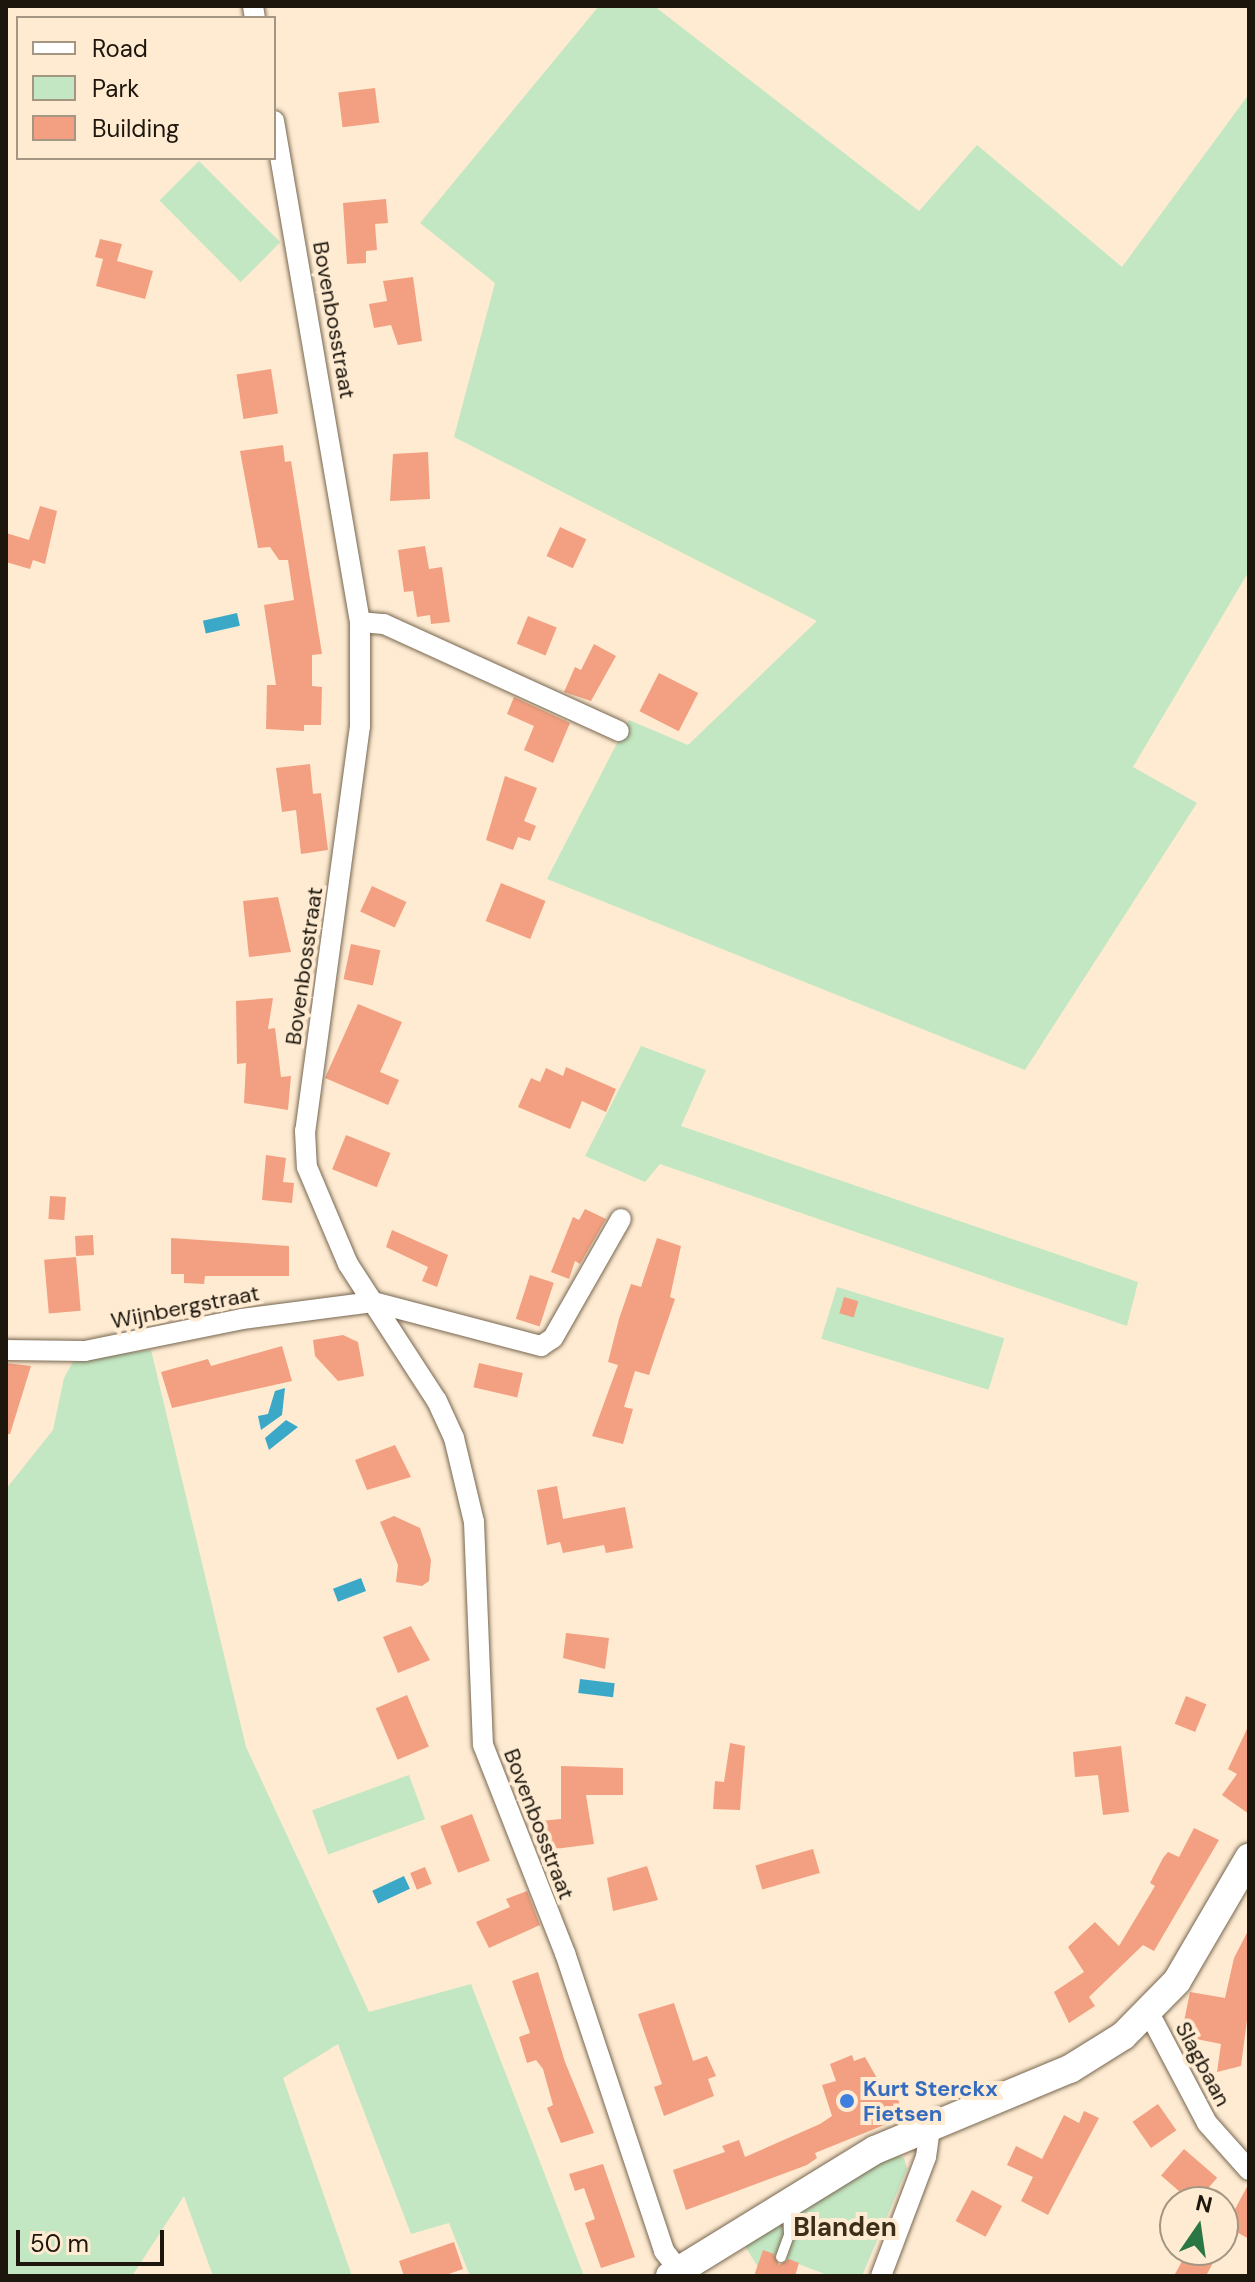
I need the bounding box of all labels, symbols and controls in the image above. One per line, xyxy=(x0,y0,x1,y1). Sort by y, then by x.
legend xyxy=(16,16,276,160)
text: Road xyxy=(92,33,148,64)
text: Park xyxy=(92,73,139,104)
text: Building xyxy=(92,113,179,144)
street label: Bovenbosstraat xyxy=(307,239,361,401)
street label: Bovenbosstraat xyxy=(280,885,328,1047)
street label: Wijnbergstraat xyxy=(109,1280,261,1334)
street label: Bovenbosstraat xyxy=(498,1745,580,1903)
street label: Slagbaan xyxy=(1170,2017,1236,2111)
place label: Kurt Sterckx Fietsen xyxy=(863,2075,998,2126)
marker: Kurt Sterckx Fietsen xyxy=(838,2092,856,2110)
north arrow xyxy=(1159,2186,1239,2266)
text: N xyxy=(1193,2188,1215,2220)
district label: Blanden xyxy=(793,2212,897,2244)
scale bar xyxy=(20,2214,168,2264)
text: 50 m xyxy=(30,2228,89,2259)

